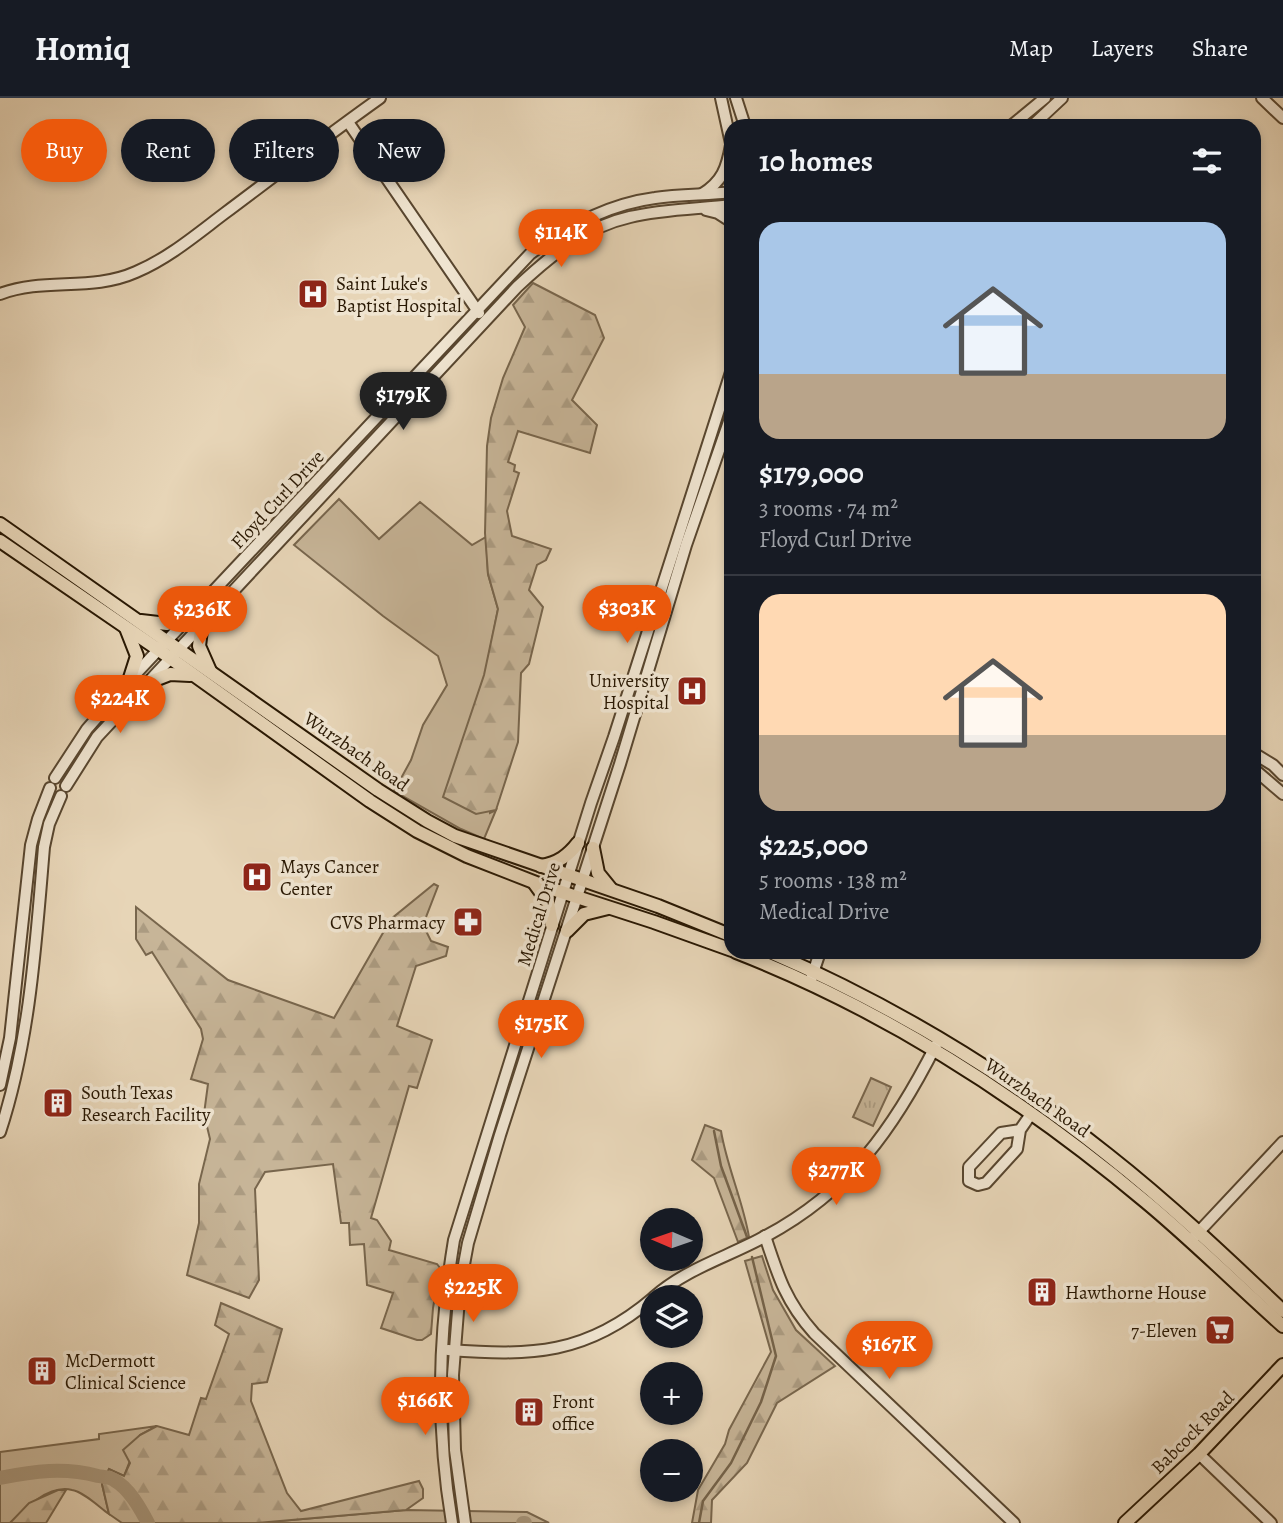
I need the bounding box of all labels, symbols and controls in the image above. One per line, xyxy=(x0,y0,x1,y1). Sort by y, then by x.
text: Homiq xyxy=(35,26,130,71)
text: Map xyxy=(1009,32,1053,64)
text: Layers xyxy=(1091,32,1154,64)
text: Share xyxy=(1192,32,1248,64)
chip: Buy xyxy=(21,119,107,182)
chip: Rent xyxy=(121,119,215,182)
chip: Filters xyxy=(229,119,339,182)
chip: New xyxy=(353,119,445,182)
text: 10 homes xyxy=(759,141,873,181)
icon: filters xyxy=(1188,142,1226,180)
pin: $114K xyxy=(512,209,610,269)
text: $114K xyxy=(534,216,588,247)
icon: home xyxy=(930,268,1056,394)
place label: Saint Luke's Baptist Hospital xyxy=(336,271,462,319)
hospital icon: Saint Luke's Baptist Hospital xyxy=(296,277,330,311)
pin: $179K xyxy=(354,372,452,432)
text: $179K xyxy=(376,379,430,410)
street label: Floyd Curl Drive xyxy=(225,445,330,555)
text: $179,000 xyxy=(759,453,864,493)
text: 3 rooms · 74 m² xyxy=(759,493,898,524)
text: Floyd Curl Drive xyxy=(759,524,912,555)
pin: $303K xyxy=(578,586,676,645)
pin: $236K xyxy=(153,587,251,646)
text: $303K xyxy=(598,592,656,623)
text: $236K xyxy=(173,593,231,624)
icon: home xyxy=(930,640,1056,766)
place label: University Hospital xyxy=(589,668,670,716)
hospital icon: University Hospital xyxy=(675,674,709,708)
pin: $224K xyxy=(71,676,169,735)
text: $224K xyxy=(91,682,149,713)
street label: Wurzbach Road xyxy=(298,705,415,798)
text: $225,000 xyxy=(759,825,868,865)
place label: Mays Cancer Center xyxy=(280,854,379,902)
street label: Medical Drive xyxy=(511,859,567,970)
hospital icon: Mays Cancer Center xyxy=(240,860,274,894)
text: 5 rooms · 138 m² xyxy=(759,865,907,896)
text: Medical Drive xyxy=(759,896,889,927)
pharmacy icon: CVS Pharmacy xyxy=(451,905,485,939)
place label: CVS Pharmacy xyxy=(330,910,446,936)
pin: $175K xyxy=(492,1000,590,1060)
text: $175K xyxy=(514,1007,568,1038)
street label: Wurzbach Road xyxy=(979,1051,1096,1144)
place label: South Texas Research Facility xyxy=(81,1080,211,1128)
building icon: South Texas Research Facility xyxy=(41,1086,75,1120)
pin: $277K xyxy=(787,1148,885,1207)
text: $277K xyxy=(808,1154,864,1185)
north arrow xyxy=(640,1208,704,1270)
map controls xyxy=(640,1208,703,1502)
pin: $225K xyxy=(424,1264,522,1324)
text: $225K xyxy=(444,1271,502,1302)
building icon: Hawthorne House xyxy=(1025,1275,1059,1309)
place label: Hawthorne House xyxy=(1065,1280,1207,1306)
button: layers xyxy=(640,1285,703,1348)
supermarket icon: 7-Eleven xyxy=(1203,1313,1237,1347)
place label: 7-Eleven xyxy=(1131,1318,1197,1344)
pin: $167K xyxy=(840,1322,938,1381)
text: $167K xyxy=(862,1328,916,1359)
place label: McDermott Clinical Science xyxy=(65,1348,186,1396)
building icon: McDermott Clinical Science xyxy=(25,1354,59,1388)
button: + xyxy=(640,1362,703,1425)
pin: $166K xyxy=(376,1378,474,1437)
text: $166K xyxy=(397,1384,453,1415)
street label: Babcock Road xyxy=(1145,1385,1241,1480)
place label: Front office xyxy=(552,1389,595,1437)
building icon: Front office xyxy=(512,1395,546,1429)
button: − xyxy=(640,1439,703,1502)

